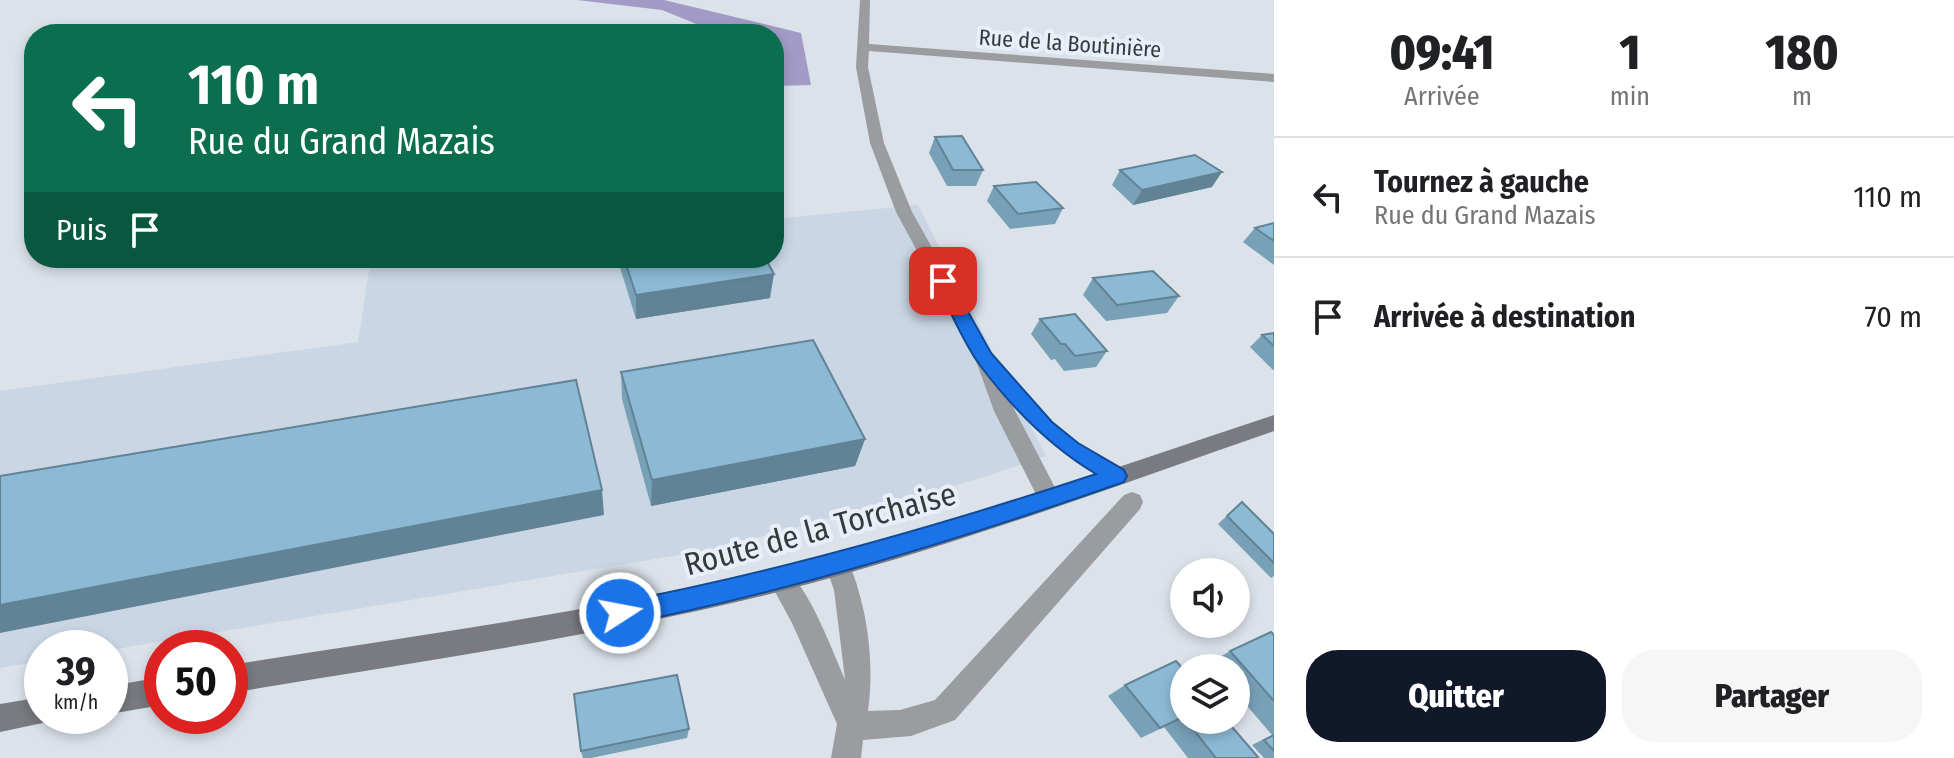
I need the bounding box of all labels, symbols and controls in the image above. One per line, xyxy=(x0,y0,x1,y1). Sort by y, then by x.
street label: Rue de la Boutinière xyxy=(978,24,1162,63)
text: 09:41 xyxy=(1389,24,1494,82)
text: 1 xyxy=(1619,24,1640,82)
text: 180 xyxy=(1765,24,1839,82)
text: 110 m xyxy=(188,52,319,119)
icon: left xyxy=(56,56,160,160)
text: Arrivée xyxy=(1404,81,1480,112)
text: min xyxy=(1610,81,1650,112)
text: m xyxy=(1792,81,1812,112)
text: Rue du Grand Mazais xyxy=(188,120,495,164)
text: Tournez à gauche xyxy=(1374,164,1589,200)
icon: left xyxy=(1306,175,1350,219)
text: 110 m xyxy=(1853,179,1922,215)
text: Rue du Grand Mazais xyxy=(1374,200,1596,231)
icon: arrive xyxy=(123,208,167,252)
text: Puis xyxy=(56,212,107,248)
pin xyxy=(909,247,977,315)
icon: arrive xyxy=(921,259,965,303)
icon: arrive xyxy=(1306,295,1350,339)
text: Arrivée à destination xyxy=(1374,299,1635,335)
text: 70 m xyxy=(1864,299,1922,335)
street label: Route de la Torchaise xyxy=(680,474,960,584)
map controls xyxy=(1170,558,1250,734)
button: sound xyxy=(1170,558,1250,638)
position arrow xyxy=(578,571,662,655)
speed limit sign: 50 xyxy=(144,630,248,734)
text: 39 xyxy=(56,648,96,696)
button: Quitter xyxy=(1306,650,1606,742)
button: Partager xyxy=(1622,650,1922,742)
button: layers xyxy=(1170,654,1250,734)
text: km/h xyxy=(54,690,98,714)

